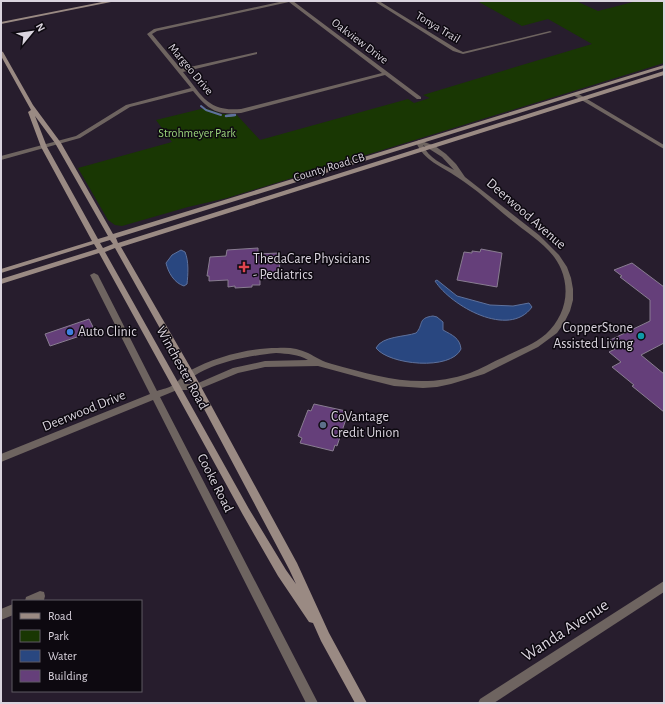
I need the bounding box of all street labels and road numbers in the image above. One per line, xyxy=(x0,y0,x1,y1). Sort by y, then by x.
street label: Tonya Trail xyxy=(413,9,462,46)
street label: Oakview Drive xyxy=(330,16,390,66)
street label: Margeo Drive xyxy=(166,41,216,97)
street label: County Road CB xyxy=(292,151,366,184)
street label: Deerwood Avenue xyxy=(484,176,568,252)
street label: Winchester Road xyxy=(153,324,211,412)
street label: Deerwood Drive xyxy=(40,388,128,434)
street label: Cooke Road xyxy=(194,452,236,514)
street label: Wanda Avenue xyxy=(519,596,612,664)

